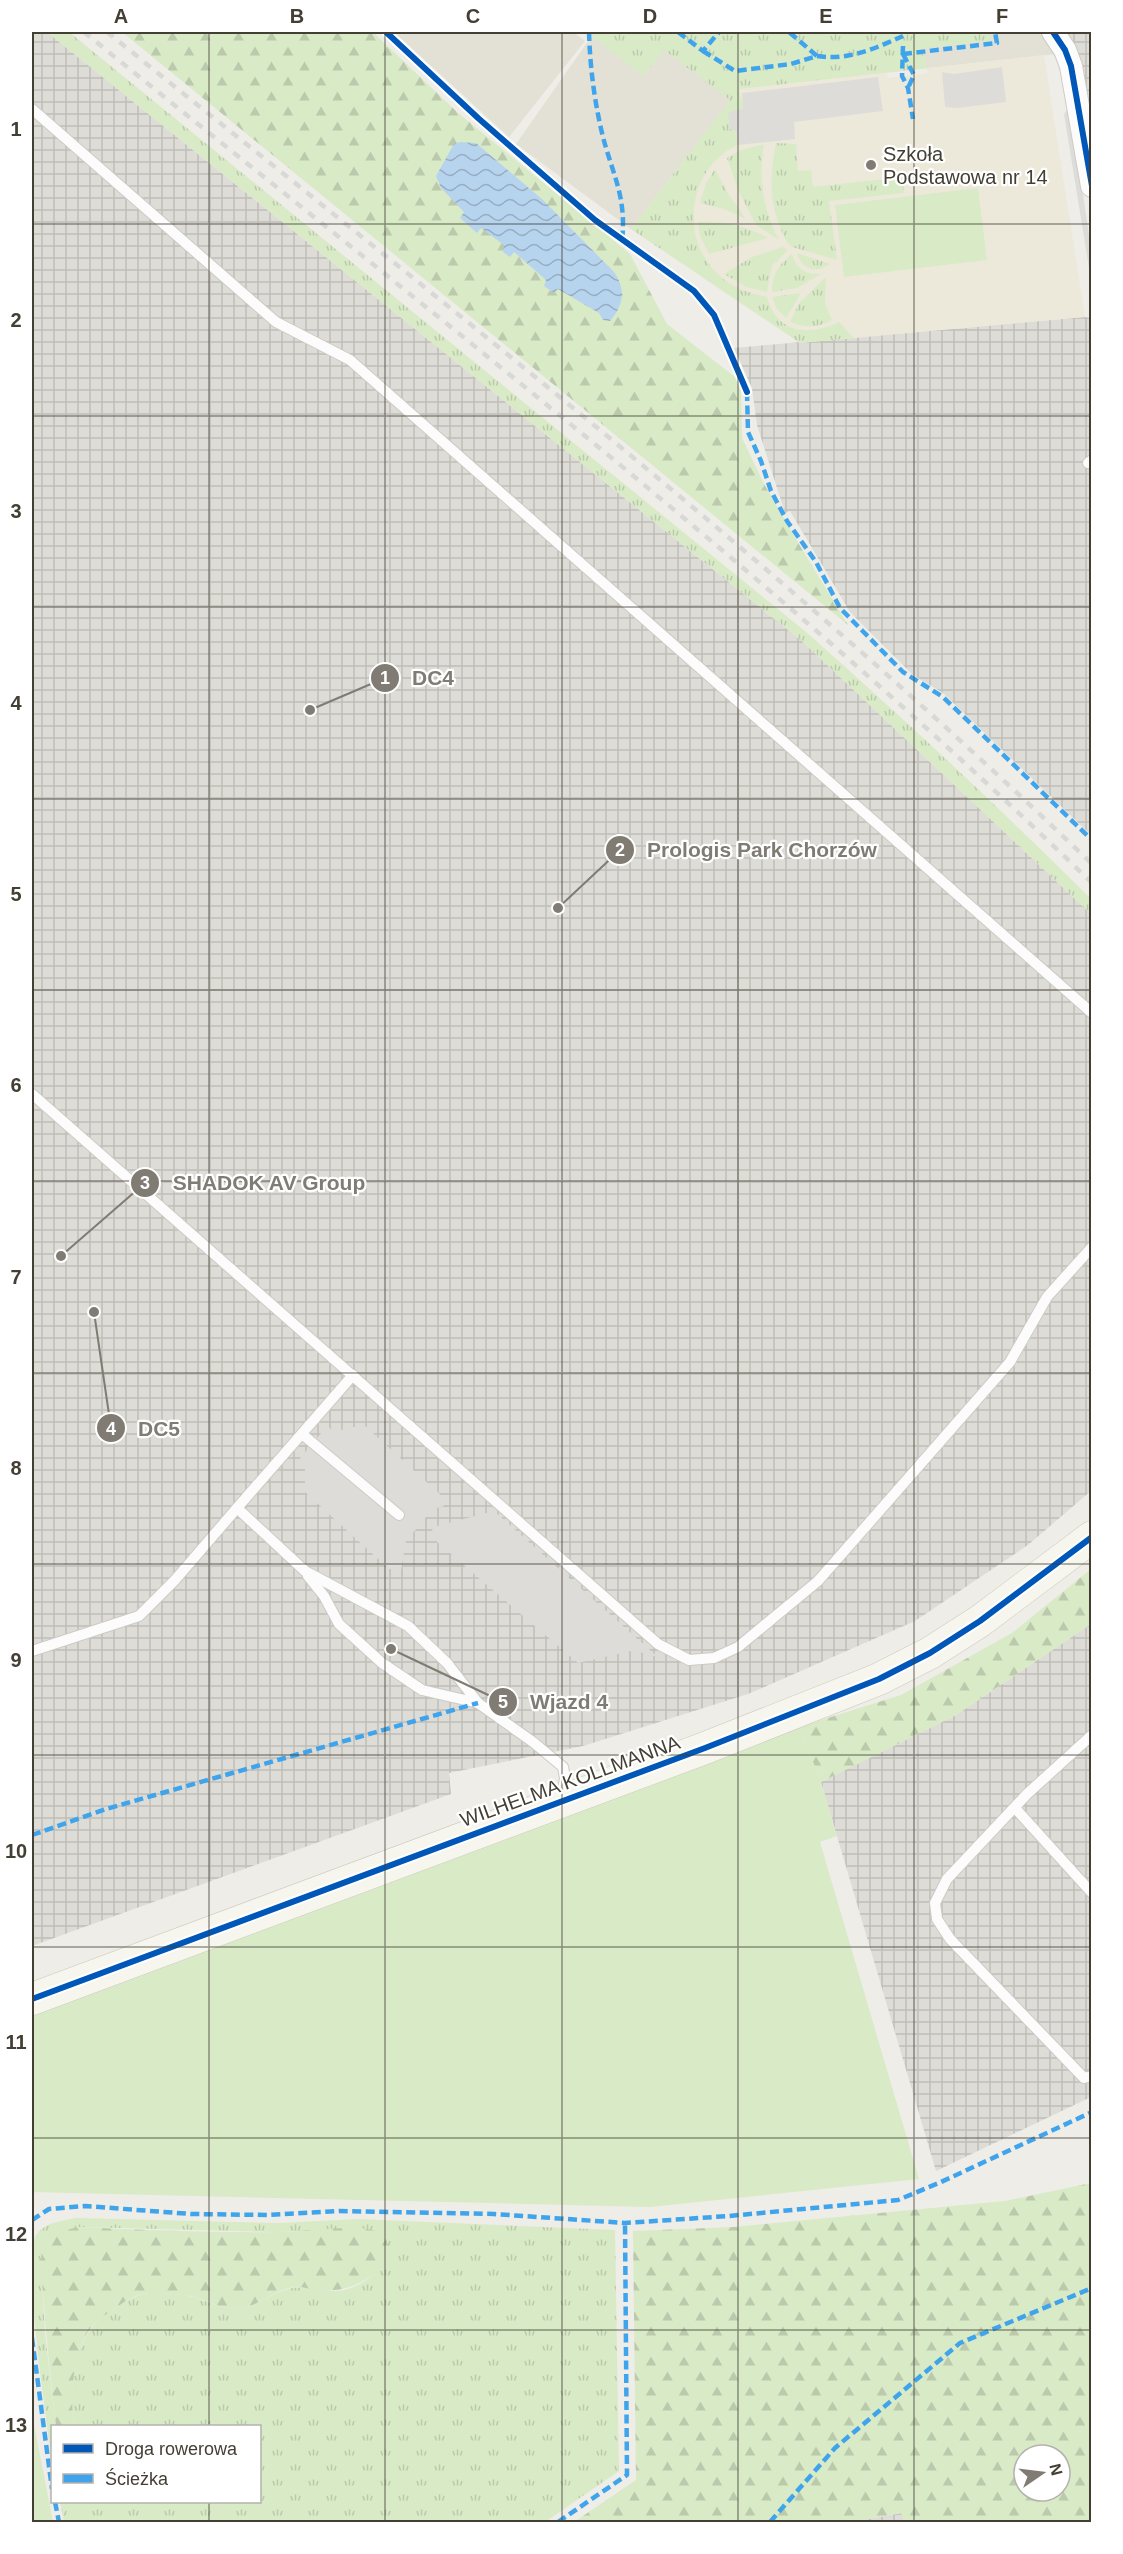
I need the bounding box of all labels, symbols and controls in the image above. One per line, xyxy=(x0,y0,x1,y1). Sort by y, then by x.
text: A xyxy=(114,5,128,27)
text: B xyxy=(290,5,304,27)
text: C xyxy=(466,5,480,27)
text: D xyxy=(643,5,657,27)
text: E xyxy=(819,5,833,27)
text: F xyxy=(996,5,1008,27)
text: 1 xyxy=(10,118,22,140)
place label: Szkoła Podstawowa nr 14 xyxy=(883,143,1048,188)
marker: Szkoła Podstawowa nr 14 xyxy=(864,158,878,172)
text: 2 xyxy=(10,309,22,331)
text: 3 xyxy=(10,500,22,522)
callout: DC4 xyxy=(370,658,466,697)
text: DC4 xyxy=(412,666,454,689)
text: 1 xyxy=(380,668,390,688)
text: 4 xyxy=(10,692,22,714)
callout: Prologis Park Chorzów xyxy=(605,831,889,870)
text: Prologis Park Chorzów xyxy=(647,838,878,861)
text: 2 xyxy=(615,840,625,860)
text: 5 xyxy=(10,883,22,905)
text: 6 xyxy=(10,1074,22,1096)
callout: SHADOK AV Group xyxy=(130,1163,377,1202)
text: SHADOK AV Group xyxy=(173,1171,365,1194)
text: 3 xyxy=(140,1173,150,1193)
text: 7 xyxy=(10,1266,22,1288)
callout: DC5 xyxy=(96,1409,192,1448)
text: DC5 xyxy=(138,1417,180,1440)
text: 4 xyxy=(106,1419,116,1439)
text: 8 xyxy=(10,1457,22,1479)
text: 9 xyxy=(10,1649,22,1671)
callout: Wjazd 4 xyxy=(488,1682,621,1721)
text: Wjazd 4 xyxy=(530,1690,608,1713)
text: 5 xyxy=(498,1692,508,1712)
street label: WILHELMA KOLLMANNA xyxy=(457,1731,684,1831)
text: 10 xyxy=(5,1840,27,1862)
text: 11 xyxy=(5,2031,27,2053)
text: 12 xyxy=(5,2223,27,2245)
text: 13 xyxy=(5,2414,27,2436)
legend xyxy=(51,2425,261,2503)
text: Droga rowerowa xyxy=(105,2439,238,2459)
north arrow xyxy=(1012,2443,1072,2503)
text: N xyxy=(1046,2462,1066,2477)
text: Ścieżka xyxy=(105,2468,169,2489)

